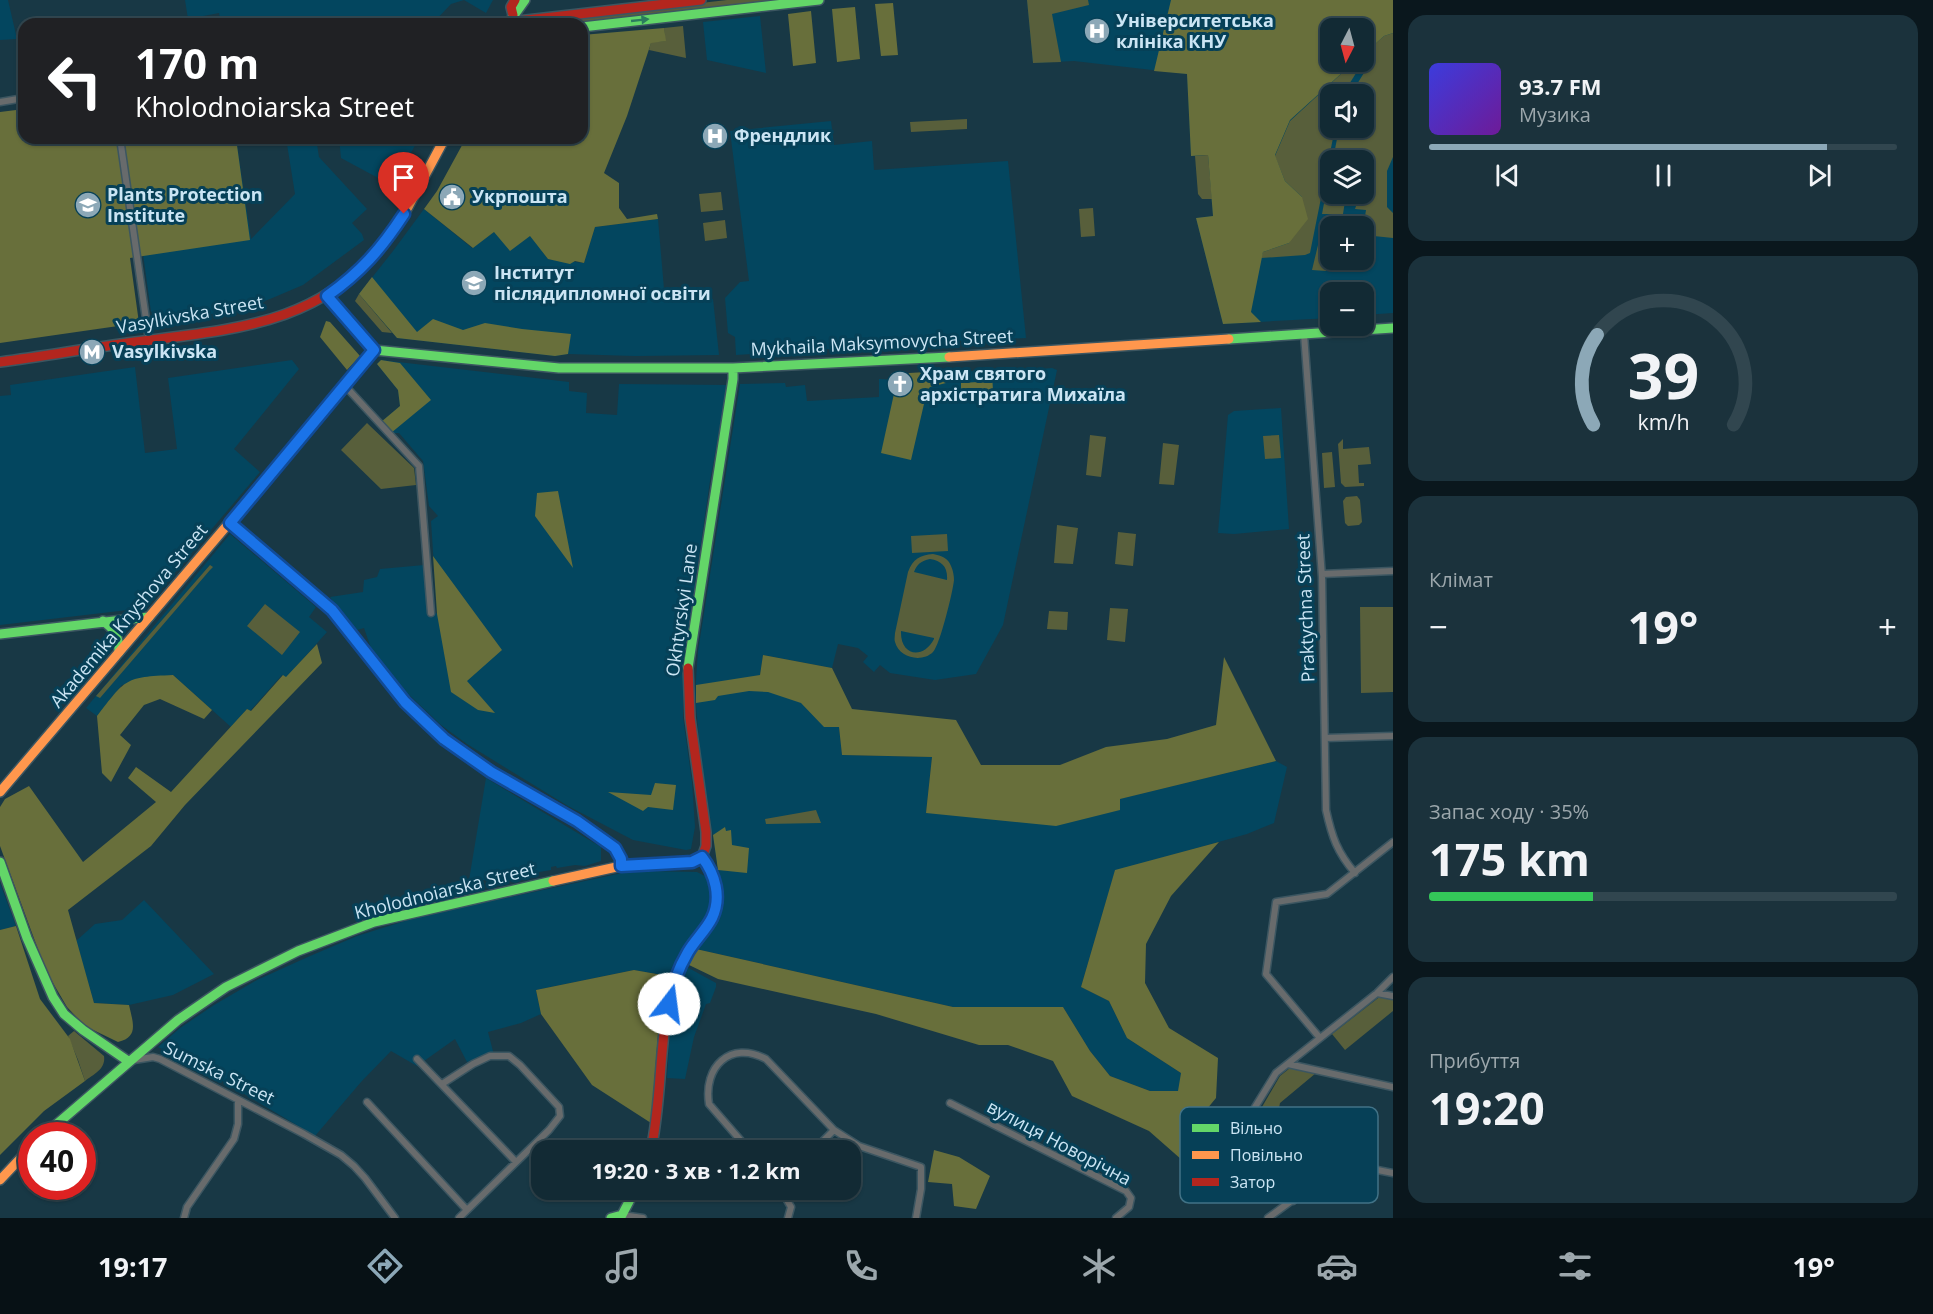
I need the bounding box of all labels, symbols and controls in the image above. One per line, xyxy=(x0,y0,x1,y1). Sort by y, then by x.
place label: Університетська клініка КНУ xyxy=(1116,8,1274,53)
one-way arrow xyxy=(631,15,650,25)
hospital icon: Університетська клініка КНУ xyxy=(1082,16,1112,46)
north arrow xyxy=(1320,18,1374,72)
map controls xyxy=(1320,18,1374,336)
text: 170 m xyxy=(135,34,259,91)
icon: left xyxy=(36,42,114,120)
text: 93.7 FM xyxy=(1519,71,1602,101)
button: sound xyxy=(1320,84,1374,138)
text: Kholodnoiarska Street xyxy=(135,88,414,125)
text: Музика xyxy=(1519,101,1591,128)
hospital icon: Френдлик xyxy=(700,121,730,151)
place label: Френдлик xyxy=(734,123,832,147)
button: layers xyxy=(1320,150,1374,204)
pin xyxy=(378,152,429,214)
icon: previous xyxy=(1491,159,1524,192)
icon: pause xyxy=(1647,159,1680,192)
icon: next xyxy=(1803,159,1836,192)
icon: arrive xyxy=(387,161,420,194)
place label: Plants Protection Institute xyxy=(107,182,263,227)
public building icon: Укрпошта xyxy=(437,182,467,212)
place label: Укрпошта xyxy=(472,184,568,208)
school or university icon: Plants Protection Institute xyxy=(73,190,103,220)
button: + xyxy=(1320,216,1374,270)
place label: Інститут післядипломної освіти xyxy=(494,260,711,305)
school or university icon: Інститут післядипломної освіти xyxy=(459,268,489,298)
button: − xyxy=(1320,282,1374,336)
street label: Vasylkivska Street xyxy=(114,289,265,339)
street label: Mykhaila Maksymovycha Street xyxy=(750,323,1014,361)
text: 39 xyxy=(1627,333,1699,418)
metro station icon: Vasylkivska xyxy=(77,337,107,367)
place label: Vasylkivska xyxy=(112,339,217,363)
place label: Храм святого архістратига Михаїла xyxy=(920,361,1126,406)
church icon: Храм святого архістратига Михаїла xyxy=(885,369,915,399)
text: km/h xyxy=(1637,408,1689,437)
street label: Akademika Knyshova Street xyxy=(44,518,212,712)
street label: Praktychna Street xyxy=(1290,533,1320,683)
street label: Okhtyrskyi Lane xyxy=(660,542,702,678)
text: Клімат xyxy=(1429,566,1493,593)
text: 19° xyxy=(1628,596,1698,657)
text: − xyxy=(1429,604,1448,649)
text: + xyxy=(1878,604,1897,649)
text: Запас ходу · 35% xyxy=(1429,798,1589,825)
text: 175 km xyxy=(1429,828,1590,889)
street label: Kholodnoiarska Street xyxy=(352,856,538,924)
position arrow xyxy=(637,972,701,1036)
street label: Sumska Street xyxy=(160,1035,279,1109)
text: Прибуття xyxy=(1429,1047,1520,1074)
text: 19:20 xyxy=(1429,1077,1545,1138)
street label: вулиця Новорічна xyxy=(983,1094,1136,1190)
legend xyxy=(1180,1107,1378,1203)
text: Вільно xyxy=(1230,1117,1283,1139)
speed limit sign: 40 xyxy=(18,1122,96,1200)
text: Повільно xyxy=(1230,1144,1303,1166)
text: 19:20 · 3 хв · 1.2 km xyxy=(591,1155,801,1185)
text: Затор xyxy=(1230,1171,1275,1193)
icon: directions xyxy=(364,1245,406,1287)
icon: music xyxy=(602,1245,644,1287)
icon: phone xyxy=(840,1245,882,1287)
icon: climate xyxy=(1078,1245,1120,1287)
icon: car xyxy=(1316,1245,1358,1287)
icon: filters xyxy=(1554,1245,1596,1287)
text: 19:17 xyxy=(98,1248,168,1285)
text: 19° xyxy=(1792,1248,1835,1285)

